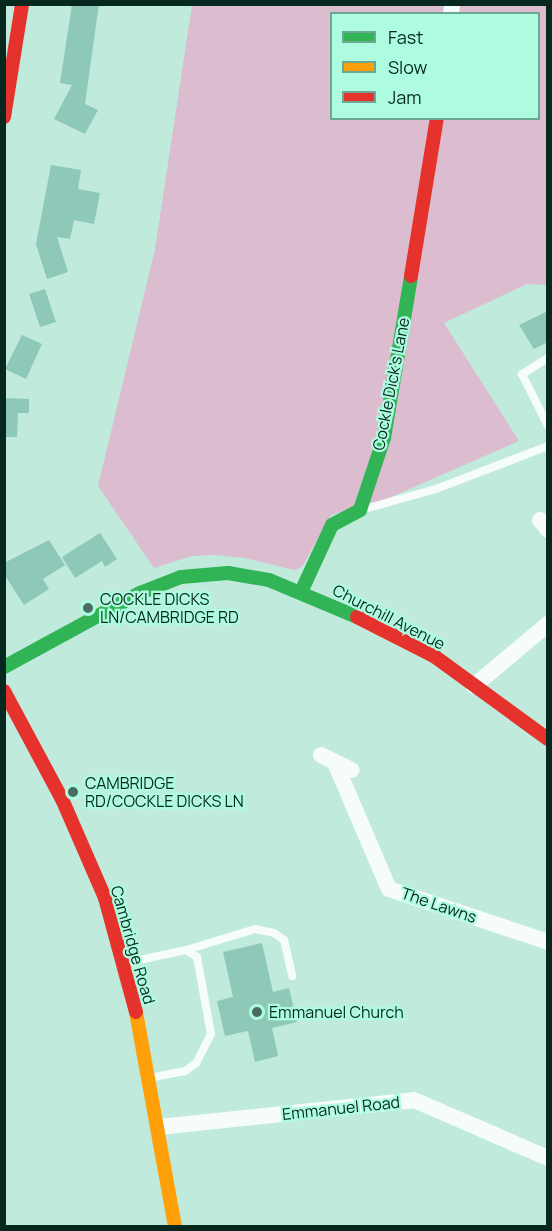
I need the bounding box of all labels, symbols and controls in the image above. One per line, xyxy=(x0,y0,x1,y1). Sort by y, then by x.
legend xyxy=(330,12,540,120)
text: Fast xyxy=(388,25,423,49)
text: Slow xyxy=(388,55,427,79)
text: Jam xyxy=(388,85,422,109)
street label: Cockle Dick's Lane xyxy=(369,316,413,452)
street label: Churchill Avenue xyxy=(330,580,448,654)
place label: COCKLE DICKS LN/CAMBRIDGE RD xyxy=(100,589,239,627)
marker: COCKLE DICKS LN/CAMBRIDGE RD xyxy=(81,601,95,615)
place label: CAMBRIDGE RD/COCKLE DICKS LN xyxy=(85,773,244,811)
marker: CAMBRIDGE RD/COCKLE DICKS LN xyxy=(66,785,80,799)
street label: The Lawns xyxy=(399,883,479,927)
street label: Cambridge Road xyxy=(107,884,159,1006)
place label: Emmanuel Church xyxy=(269,1002,404,1022)
marker: Emmanuel Church xyxy=(250,1005,264,1019)
street label: Emmanuel Road xyxy=(281,1092,401,1124)

